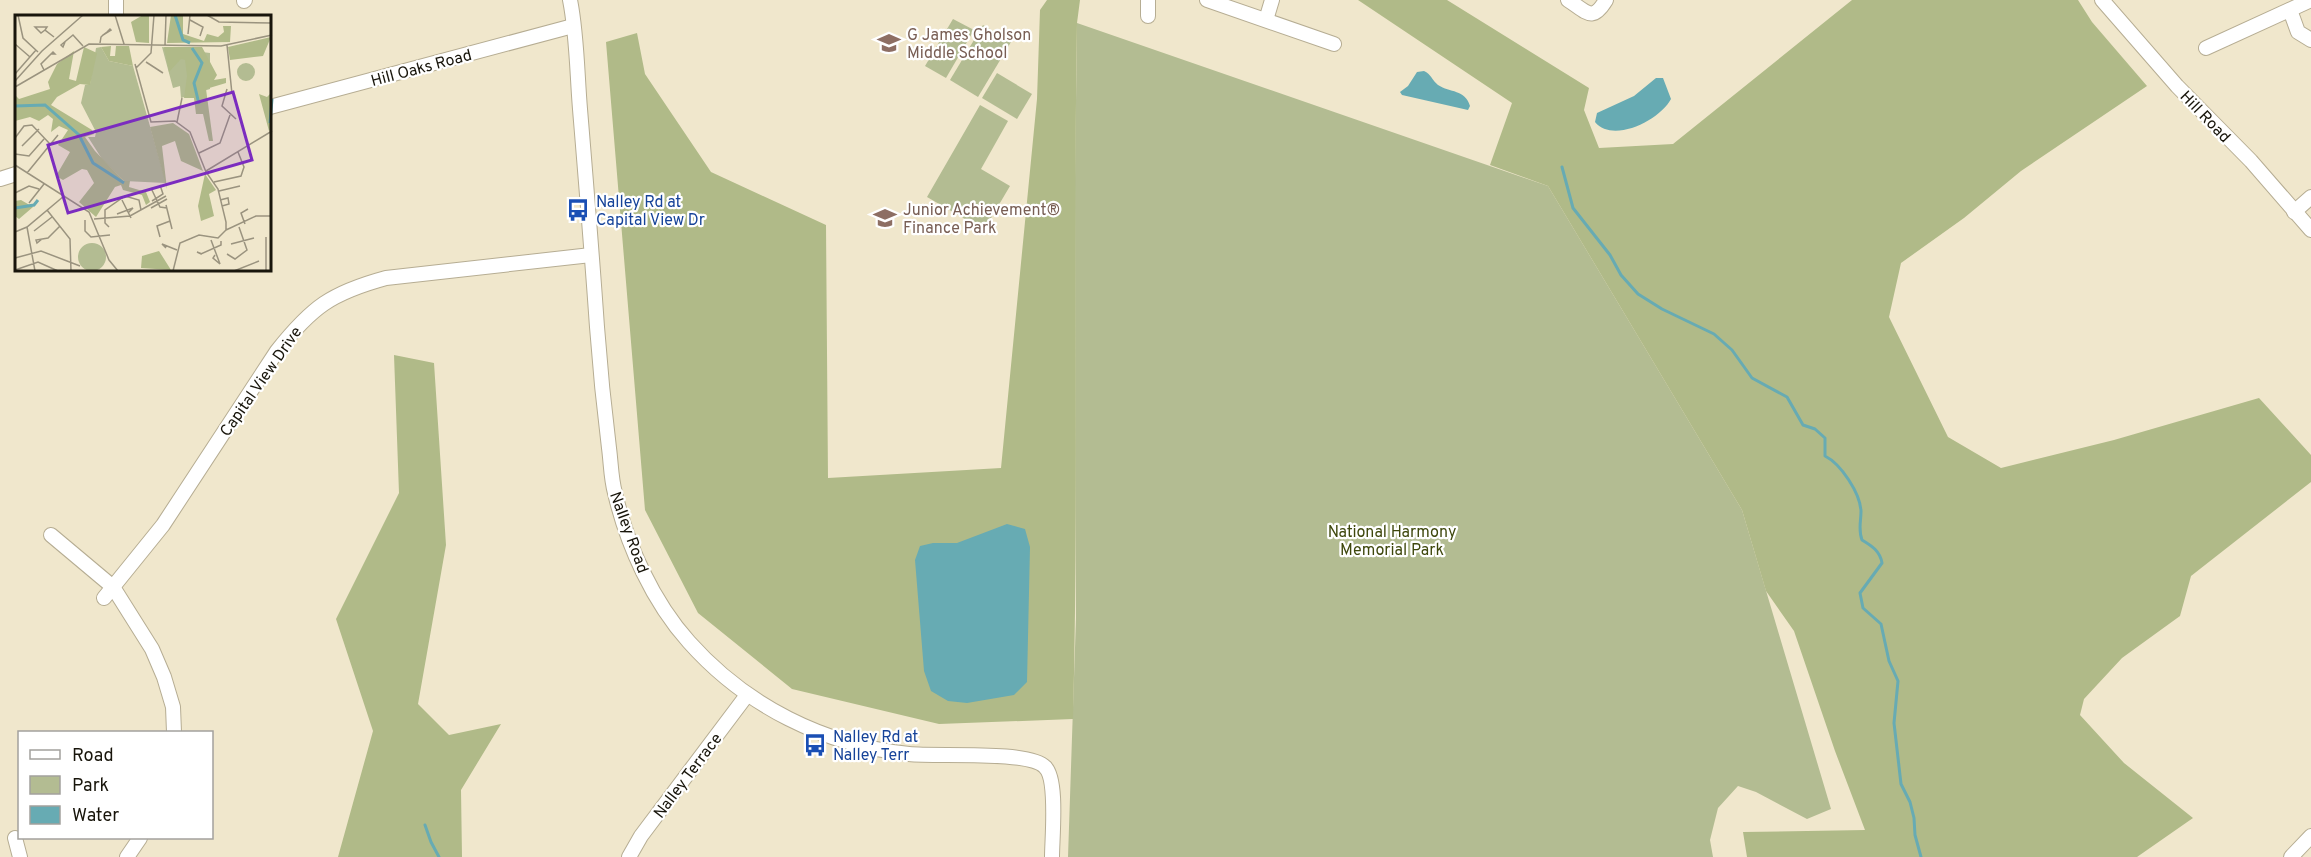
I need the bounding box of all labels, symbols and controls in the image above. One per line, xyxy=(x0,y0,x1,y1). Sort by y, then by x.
inset map xyxy=(15,15,272,272)
place label: G James Gholson Middle School xyxy=(907,26,1031,64)
school or university icon: G James Gholson Middle School xyxy=(876,30,902,56)
street label: Hill Oaks Road xyxy=(369,46,474,92)
street label: Hill Road xyxy=(2175,87,2234,148)
place label: Nalley Rd at Capital View Dr xyxy=(596,193,705,231)
bus stop icon: Nalley Rd at Capital View Dr xyxy=(565,197,591,223)
place label: Junior Achievement® Finance Park xyxy=(903,201,1060,239)
school or university icon: Junior Achievement® Finance Park xyxy=(872,205,898,231)
street label: Capital View Drive xyxy=(216,323,307,441)
street label: Nalley Road xyxy=(604,489,652,576)
park label: National Harmony Memorial Park xyxy=(1328,523,1456,561)
place label: Nalley Rd at Nalley Terr xyxy=(833,728,918,766)
street label: Nalley Terrace xyxy=(650,730,727,823)
legend xyxy=(18,731,213,839)
bus stop icon: Nalley Rd at Nalley Terr xyxy=(802,732,828,758)
text: Road xyxy=(72,745,114,768)
text: Park xyxy=(72,775,109,798)
text: Water xyxy=(72,805,119,828)

